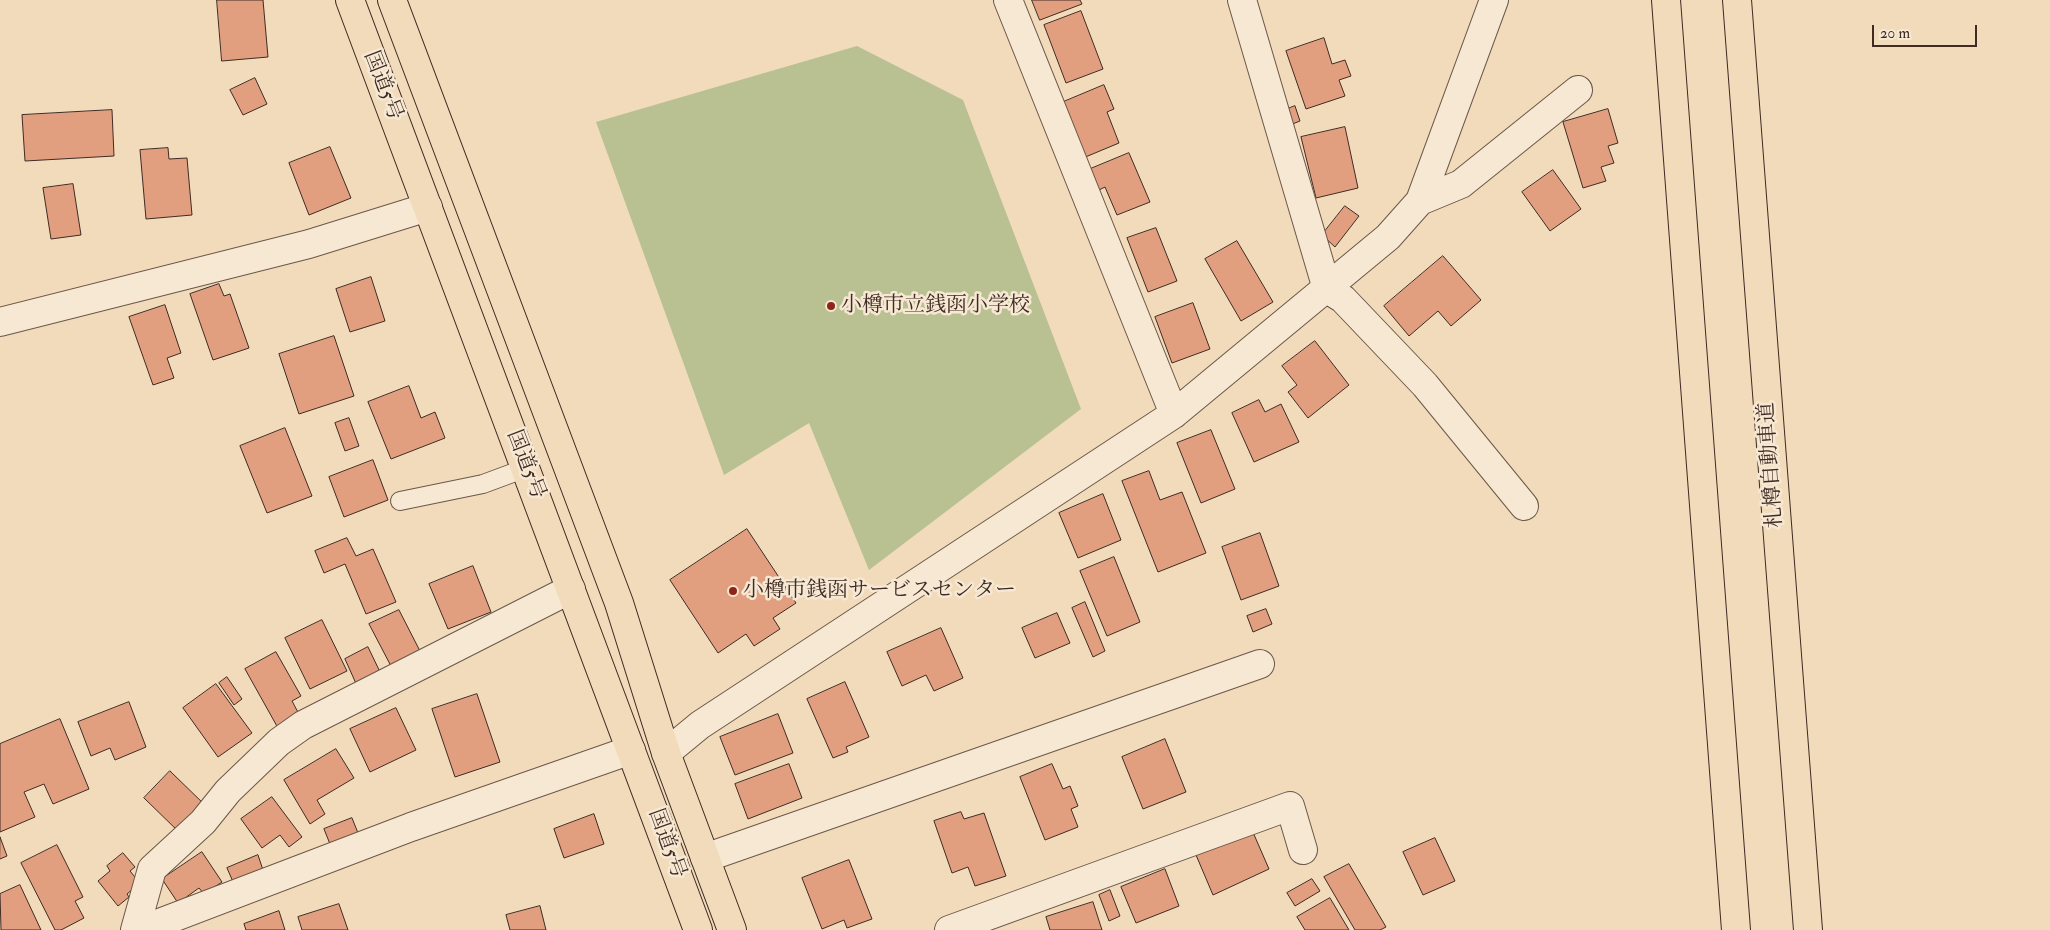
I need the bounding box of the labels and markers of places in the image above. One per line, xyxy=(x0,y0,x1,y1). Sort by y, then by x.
place label: 小樽市立銭函小学校 xyxy=(841,293,1030,319)
marker: 小樽市立銭函小学校 xyxy=(825,300,837,312)
place label: 小樽市銭函サービスセンター xyxy=(743,578,1016,604)
marker: 小樽市銭函サービスセンター xyxy=(727,585,739,597)

